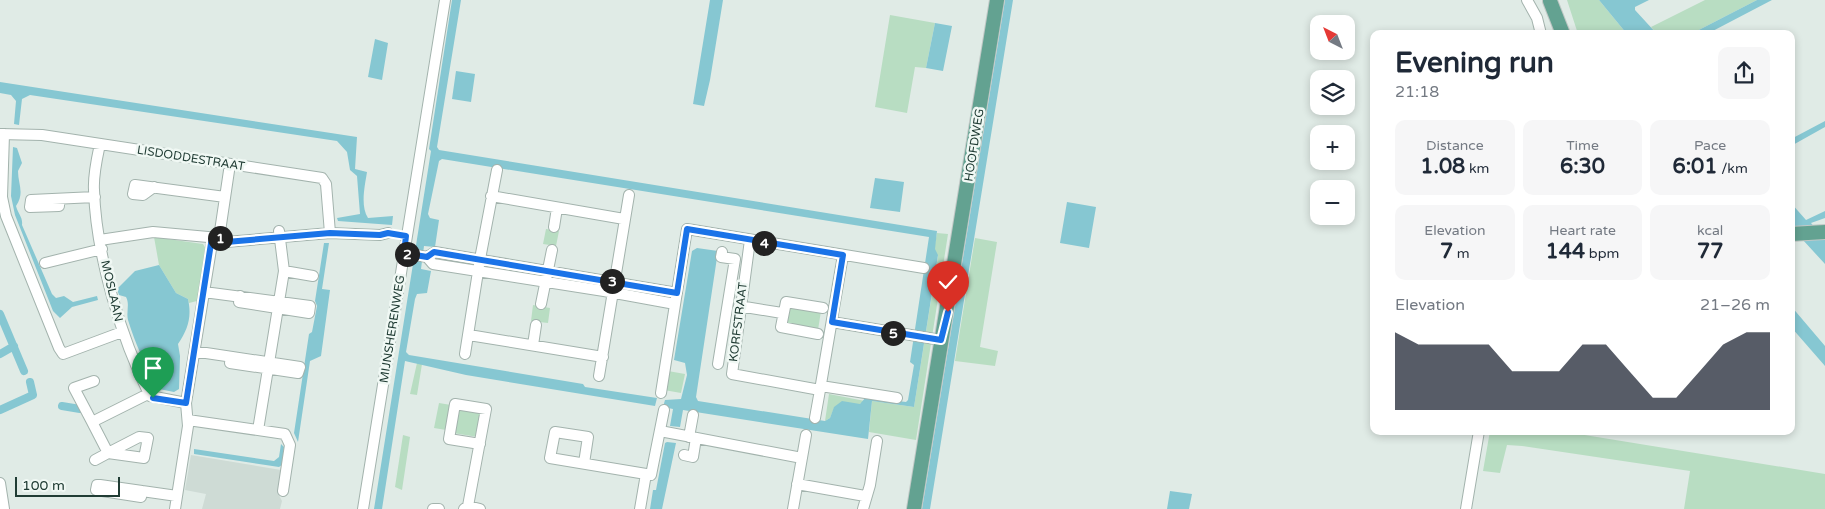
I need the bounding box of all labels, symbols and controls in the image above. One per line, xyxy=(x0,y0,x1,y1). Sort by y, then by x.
north arrow xyxy=(1310,15,1355,60)
map controls xyxy=(1310,15,1355,225)
text: Evening run xyxy=(1395,46,1554,80)
button: share xyxy=(1718,47,1770,99)
button: layers xyxy=(1310,70,1355,115)
text: 21:18 xyxy=(1395,82,1439,102)
street label: HOOFDWEG xyxy=(961,108,987,182)
button: + xyxy=(1310,125,1355,170)
text: Distance xyxy=(1426,137,1484,154)
text: Time xyxy=(1566,137,1599,154)
text: Pace xyxy=(1694,137,1726,154)
street label: LISDODDESTRAAT xyxy=(136,143,247,174)
text: 1.08 xyxy=(1420,154,1465,179)
text: 6:30 xyxy=(1560,154,1605,179)
text: 6:01 xyxy=(1672,154,1718,179)
text: km xyxy=(1465,160,1489,177)
text: /km xyxy=(1718,160,1748,177)
button: − xyxy=(1310,180,1355,225)
text: Elevation xyxy=(1424,222,1485,239)
text: Heart rate xyxy=(1549,222,1616,239)
text: kcal xyxy=(1697,222,1723,239)
pin: 1 xyxy=(208,226,232,250)
text: 1 xyxy=(216,230,225,247)
pin: 4 xyxy=(752,230,776,256)
text: 4 xyxy=(760,235,769,252)
text: 7 xyxy=(1440,239,1453,264)
text: 144 xyxy=(1546,239,1585,264)
text: 77 xyxy=(1697,239,1723,264)
pin: 2 xyxy=(394,242,420,266)
text: m xyxy=(1453,245,1470,262)
text: bpm xyxy=(1585,245,1619,262)
text: 2 xyxy=(403,246,412,263)
street label: MOSLAAN xyxy=(98,259,126,323)
pin xyxy=(927,261,969,312)
pin: 3 xyxy=(600,268,624,294)
icon: check xyxy=(934,268,962,296)
text: 3 xyxy=(608,273,617,290)
street label: MIJNSHERENWEG xyxy=(377,274,407,384)
street label: KORFSTRAAT xyxy=(726,281,750,363)
text: Elevation xyxy=(1395,295,1465,315)
text: 21–26 m xyxy=(1700,295,1770,315)
pin: 5 xyxy=(880,320,906,346)
text: 5 xyxy=(889,325,898,342)
pin xyxy=(132,347,174,398)
icon: arrive xyxy=(139,354,167,382)
scale bar xyxy=(15,474,120,497)
text: 100 m xyxy=(22,477,65,494)

